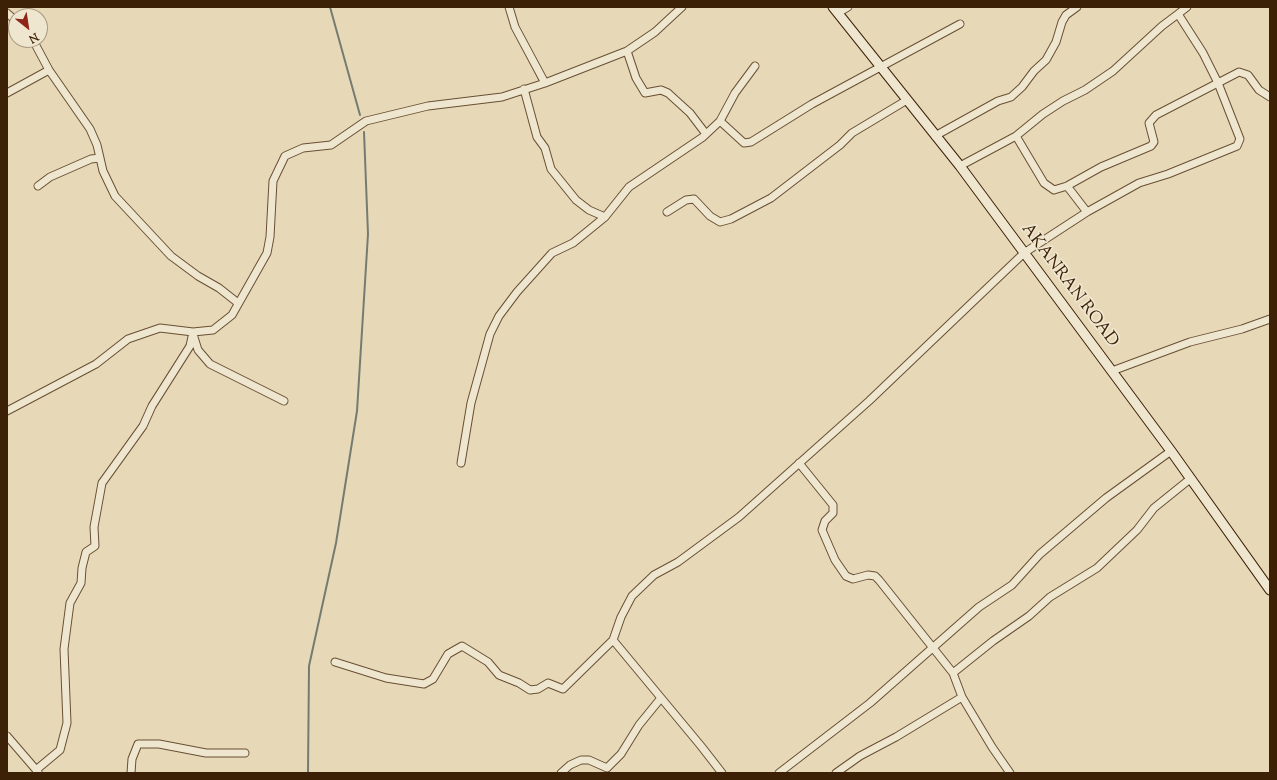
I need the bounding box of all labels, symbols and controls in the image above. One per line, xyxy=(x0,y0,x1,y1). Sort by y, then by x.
north arrow xyxy=(8,8,48,48)
text: N xyxy=(26,28,41,47)
street label: AKANRAN ROAD xyxy=(1016,220,1122,352)

